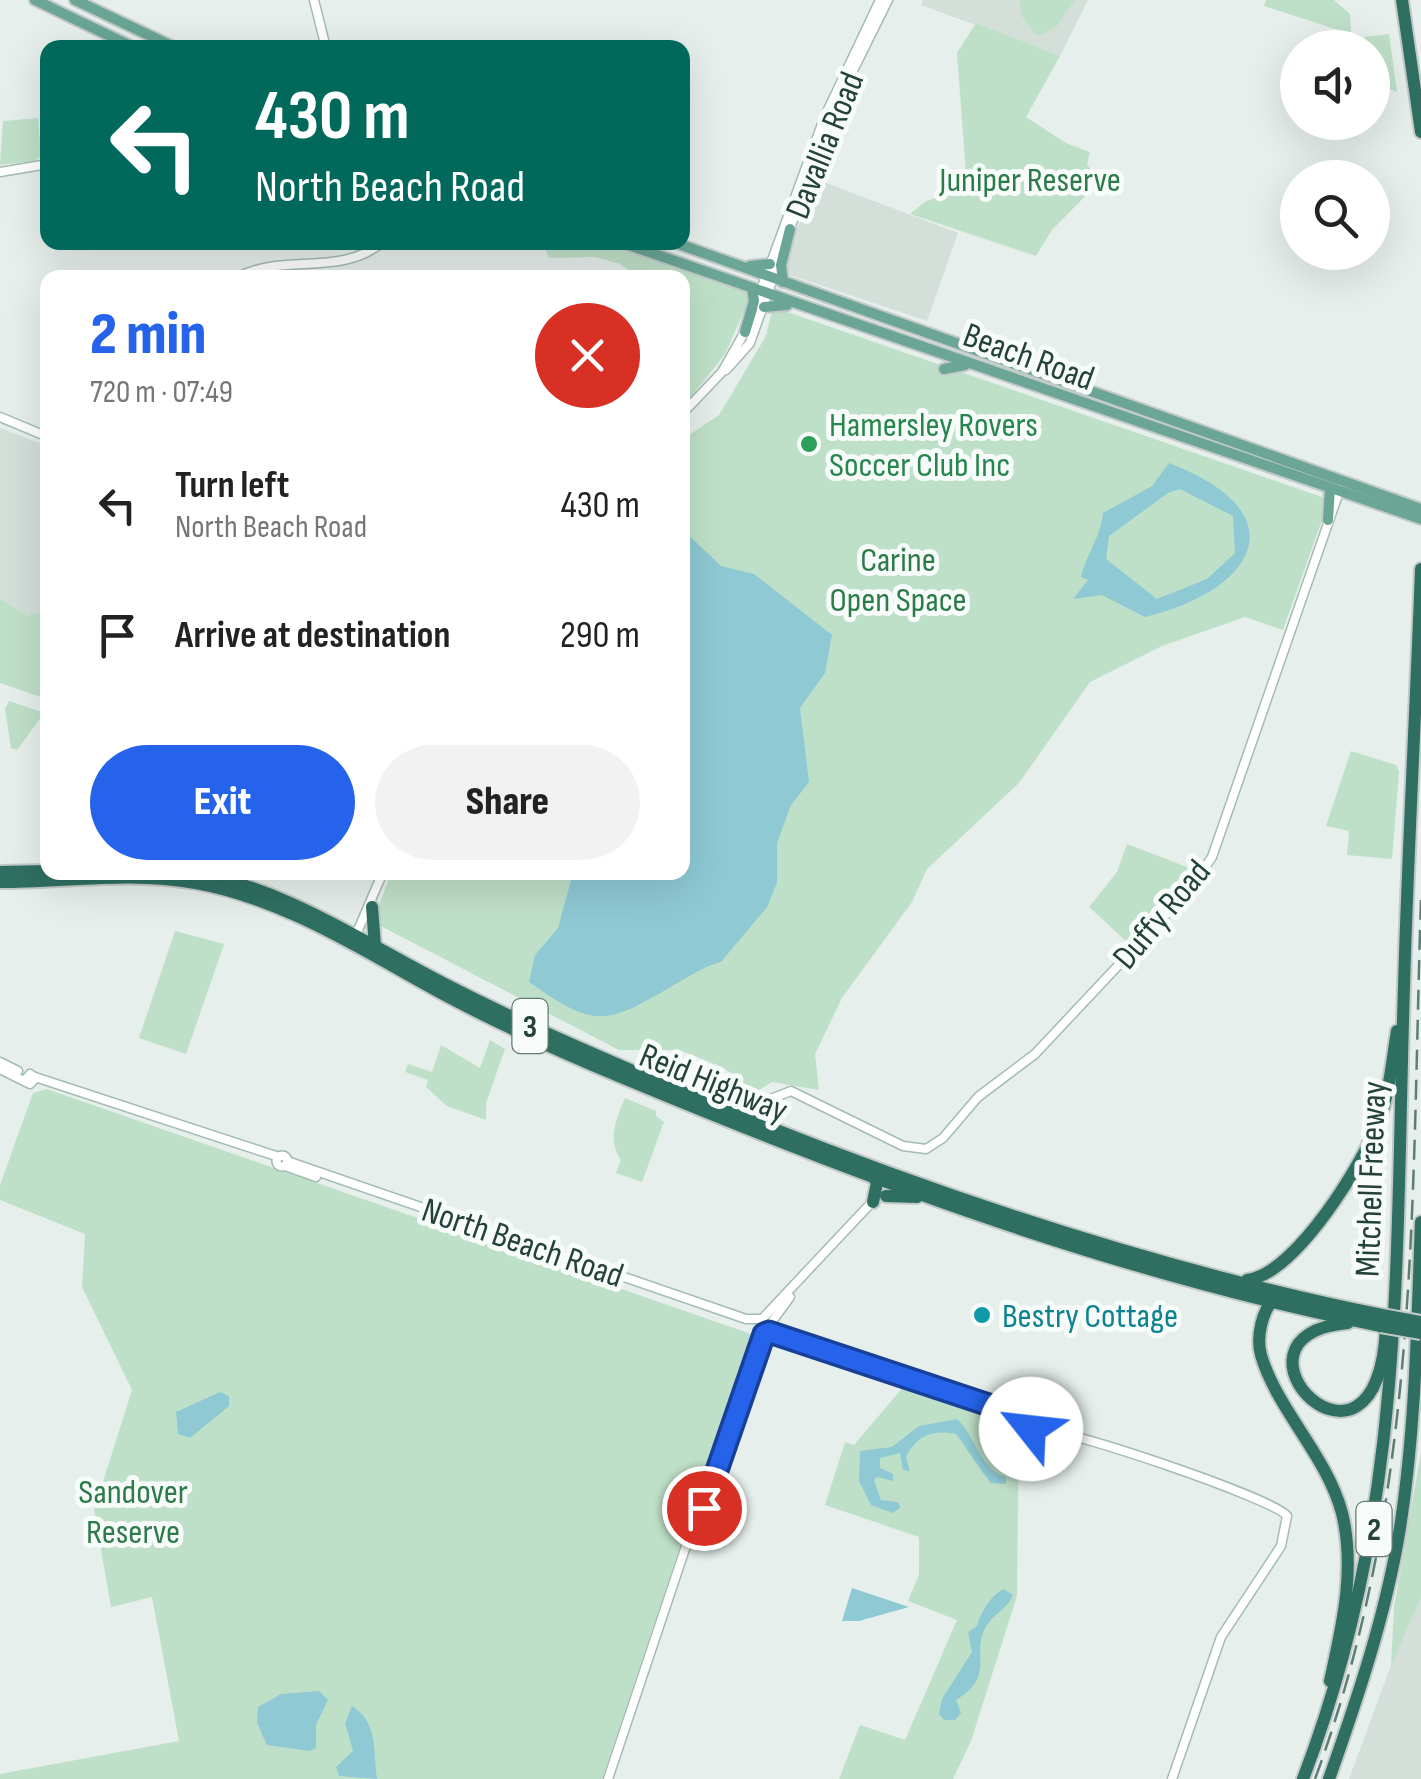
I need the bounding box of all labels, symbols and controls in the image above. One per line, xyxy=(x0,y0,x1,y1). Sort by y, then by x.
map controls xyxy=(1280,30,1390,270)
button: sound xyxy=(1280,30,1390,140)
street label: Davallia Road xyxy=(777,66,874,225)
text: 430 m xyxy=(255,75,410,159)
icon: left xyxy=(90,80,220,210)
park label: Juniper Reserve xyxy=(938,159,1121,202)
text: North Beach Road xyxy=(255,160,525,215)
button: search xyxy=(1280,160,1390,270)
text: 2 min xyxy=(90,299,206,371)
button: close xyxy=(535,303,640,408)
street label: Beach Road xyxy=(957,314,1100,401)
text: 720 m · 07:49 xyxy=(90,373,233,412)
place label: Hamersley Rovers Soccer Club Inc xyxy=(829,404,1038,487)
marker: Hamersley Rovers Soccer Club Inc xyxy=(798,433,820,455)
text: Turn left xyxy=(175,463,289,508)
icon: left xyxy=(90,478,145,533)
text: 430 m xyxy=(561,483,640,528)
text: North Beach Road xyxy=(175,508,367,547)
park label: Carine Open Space xyxy=(829,539,967,622)
icon: arrive xyxy=(90,608,145,663)
text: Arrive at destination xyxy=(175,613,450,658)
text: 290 m xyxy=(560,613,640,658)
button: Exit xyxy=(90,745,355,860)
button: Share xyxy=(375,745,640,860)
street label: Duffy Road xyxy=(1104,852,1220,978)
road number: 3 xyxy=(512,999,548,1053)
street label: Reid Highway xyxy=(633,1034,794,1132)
street label: Mitchell Freeway xyxy=(1347,1080,1396,1278)
street label: North Beach Road xyxy=(416,1189,629,1298)
place label: Bestry Cottage xyxy=(1002,1295,1178,1338)
marker: Bestry Cottage xyxy=(971,1304,993,1326)
position arrow xyxy=(979,1377,1083,1481)
pin xyxy=(662,1466,747,1551)
park label: Sandover Reserve xyxy=(78,1471,188,1554)
icon: arrive xyxy=(677,1481,732,1536)
road number: 2 xyxy=(1356,1502,1392,1556)

